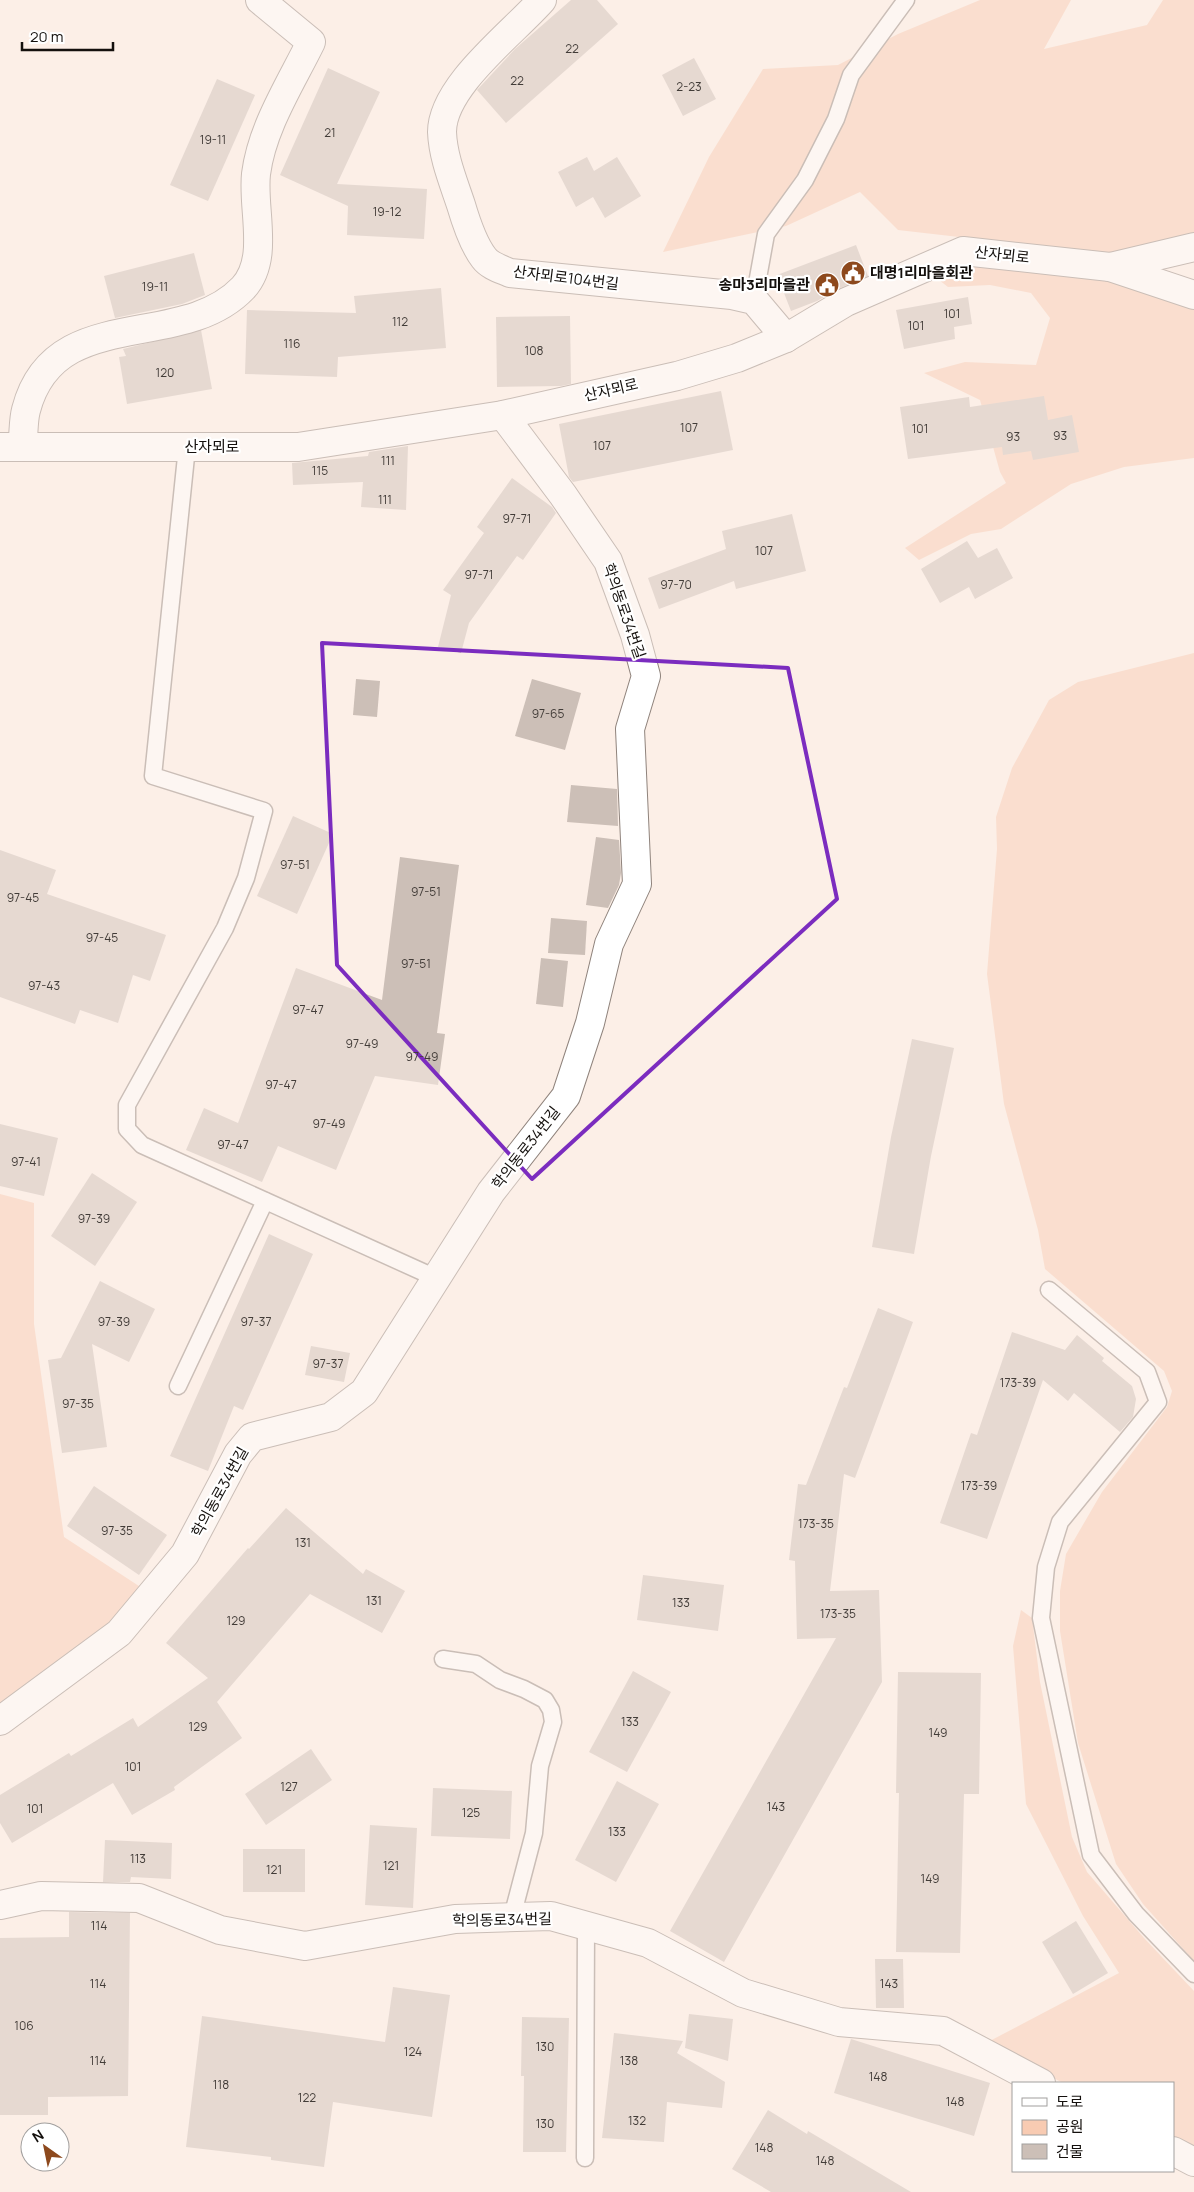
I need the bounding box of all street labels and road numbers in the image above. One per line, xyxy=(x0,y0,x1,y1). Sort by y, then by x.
street label: 산자뫼로 xyxy=(974,241,1031,268)
street label: 산자뫼로104번길 xyxy=(512,261,620,294)
street label: 산자뫼로 xyxy=(582,373,640,406)
street label: 산자뫼로 xyxy=(184,436,240,457)
street label: 학의동로34번길 xyxy=(598,560,651,662)
street label: 학의동로34번길 xyxy=(487,1102,565,1194)
street label: 학의동로34번길 xyxy=(186,1443,253,1541)
street label: 학의동로34번길 xyxy=(452,1908,552,1931)

